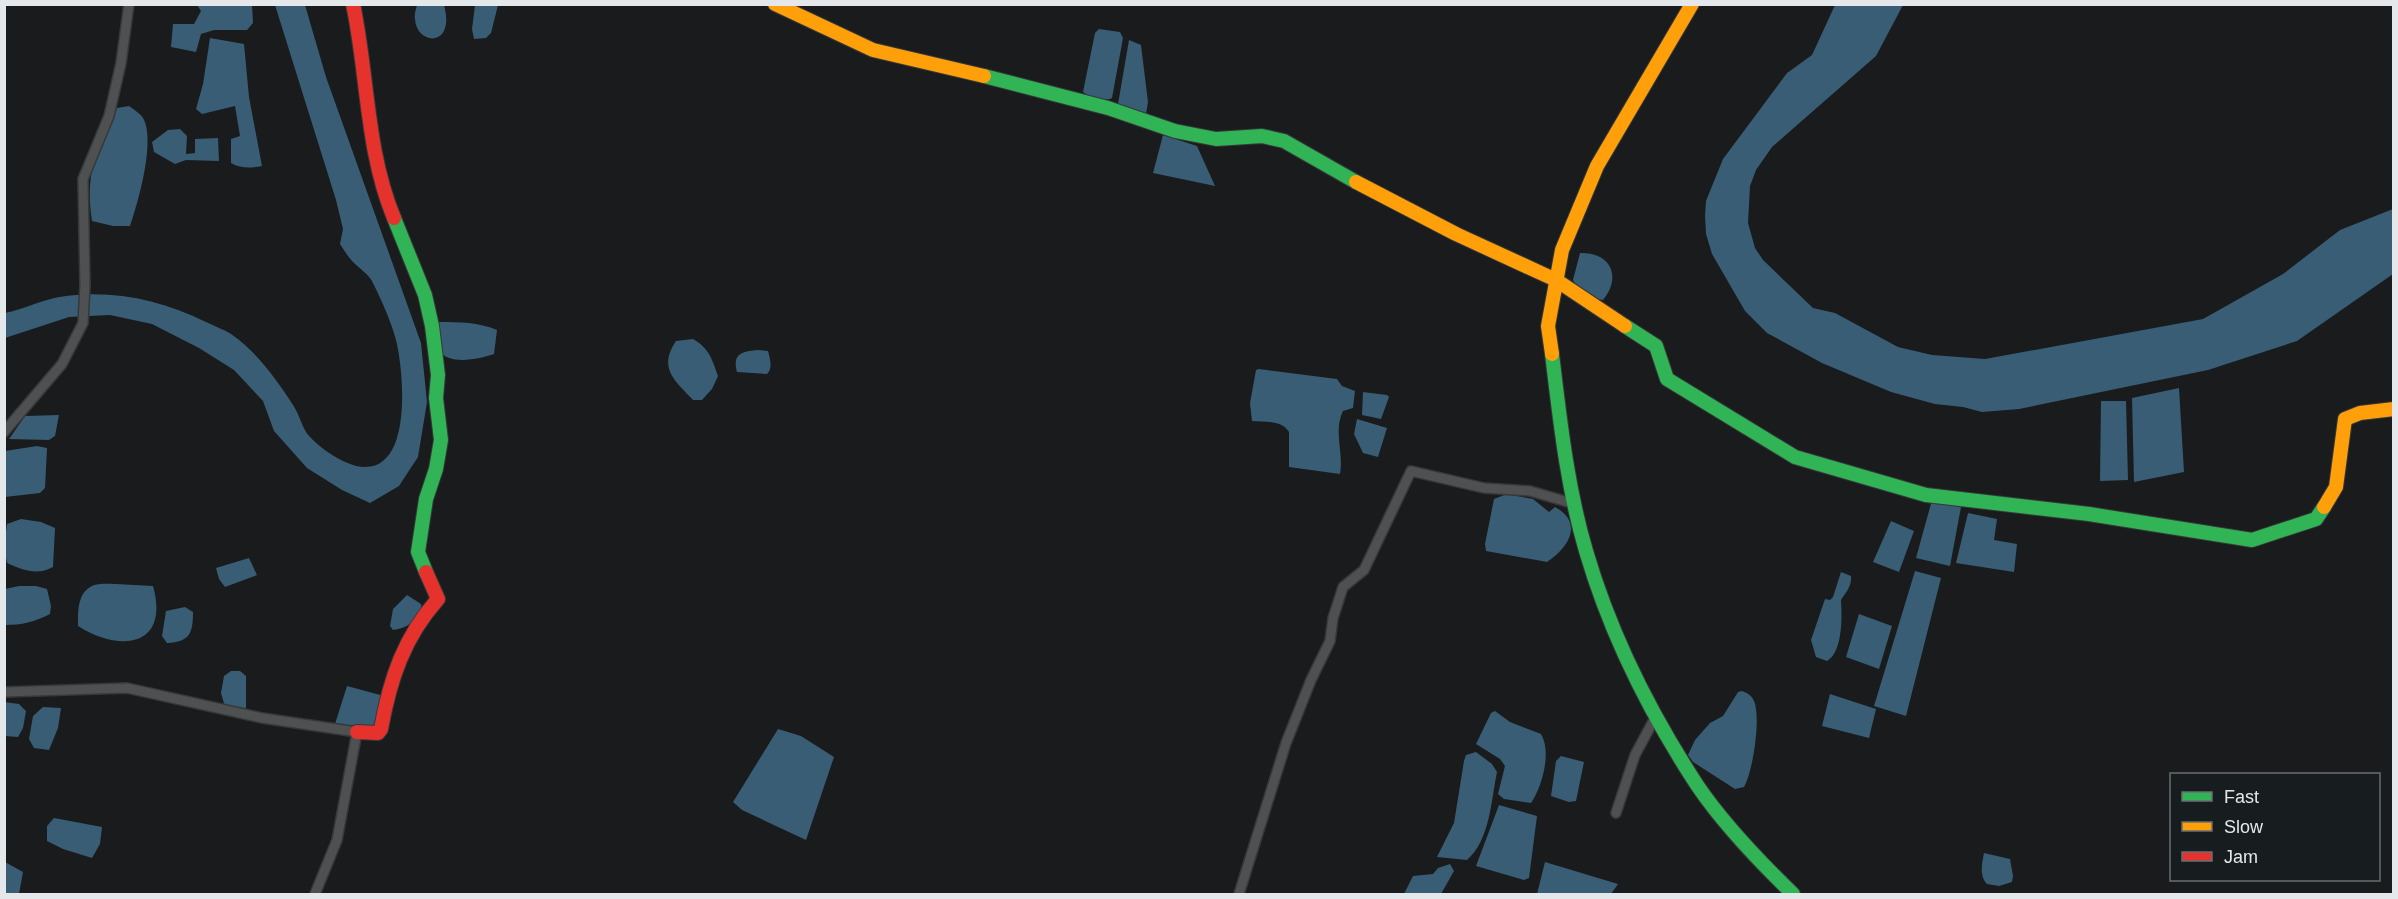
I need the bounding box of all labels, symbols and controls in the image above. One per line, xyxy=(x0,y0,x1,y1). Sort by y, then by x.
legend xyxy=(2170,773,2380,881)
text: Fast xyxy=(2224,787,2259,807)
text: Slow xyxy=(2224,817,2264,837)
text: Jam xyxy=(2224,847,2258,867)

